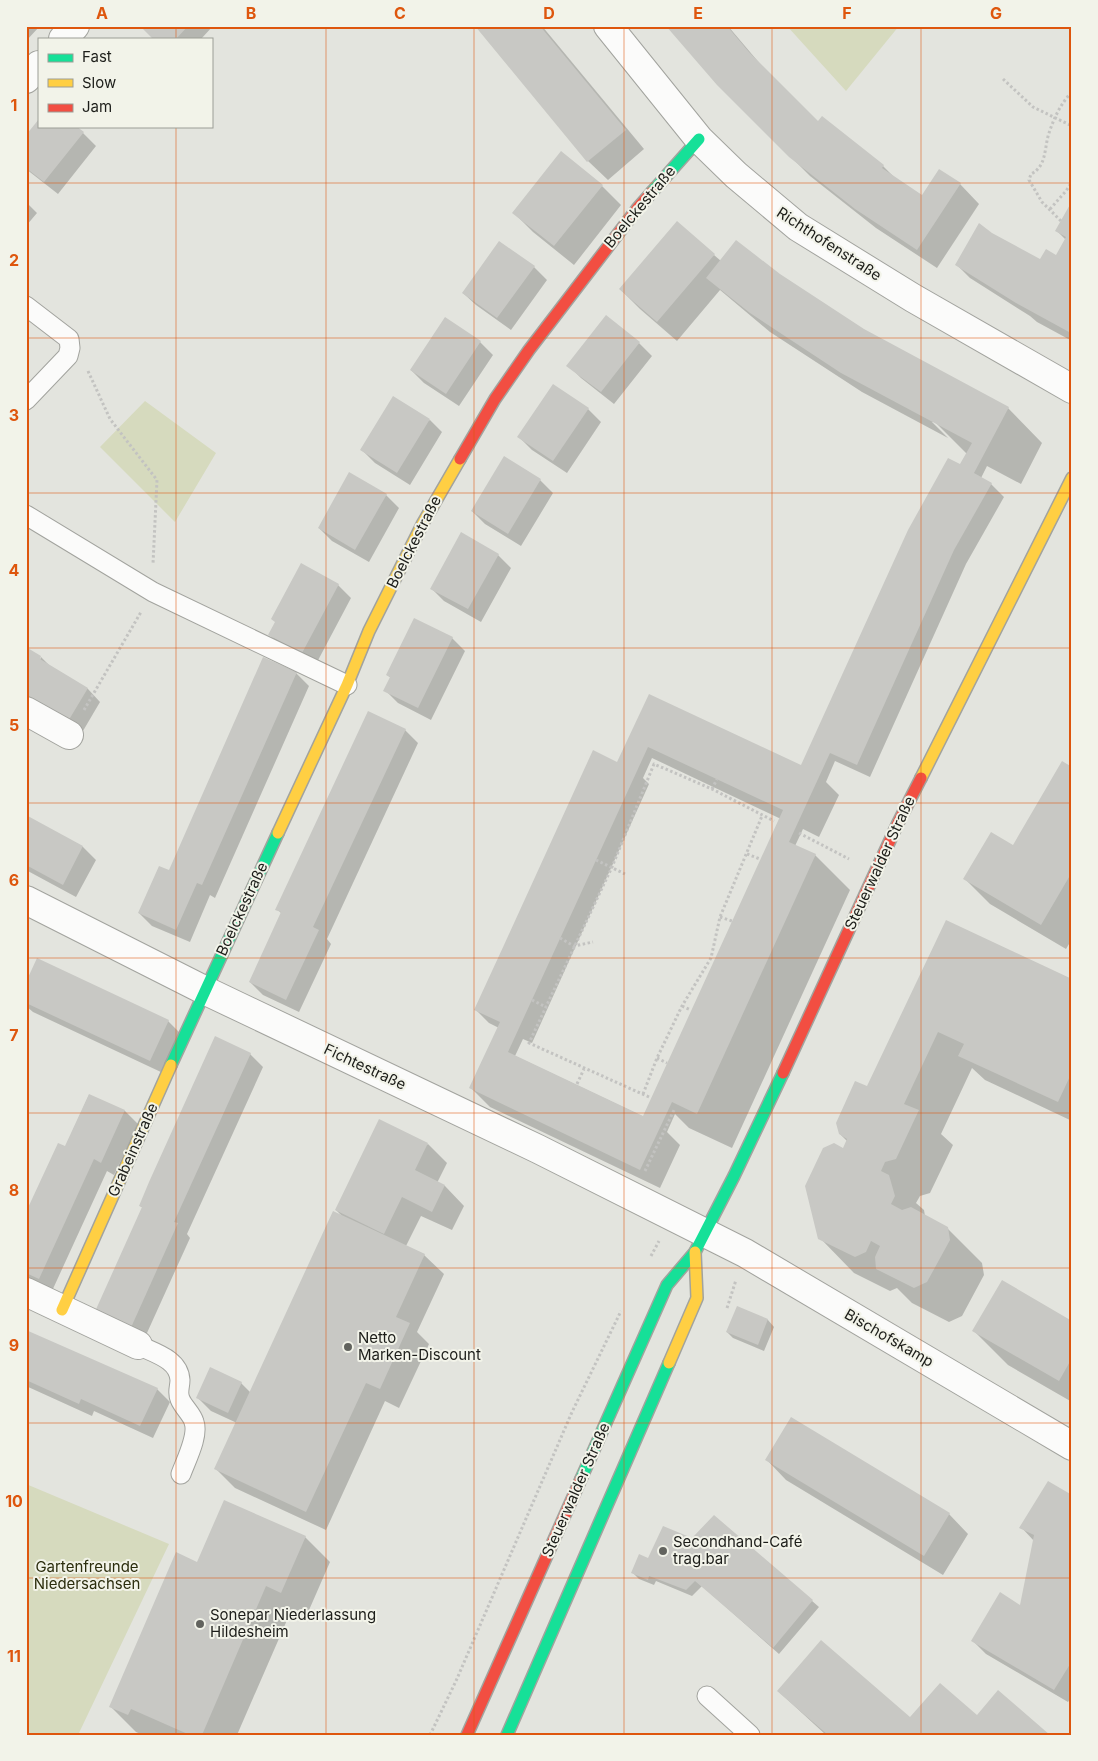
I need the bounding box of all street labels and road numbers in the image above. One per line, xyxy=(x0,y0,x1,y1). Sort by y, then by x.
street label: Boelckestraße xyxy=(600,162,679,252)
street label: Richthofenstraße xyxy=(773,203,885,285)
street label: Boelckestraße xyxy=(382,492,445,591)
street label: Steuerwalder Straße xyxy=(840,793,919,933)
street label: Boelckestraße xyxy=(212,859,272,959)
street label: Fichtestraße xyxy=(321,1039,409,1094)
street label: Grabeinstraße xyxy=(103,1100,162,1200)
street label: Bischofskamp xyxy=(841,1304,937,1371)
street label: Steuerwalder Straße xyxy=(537,1420,614,1560)

